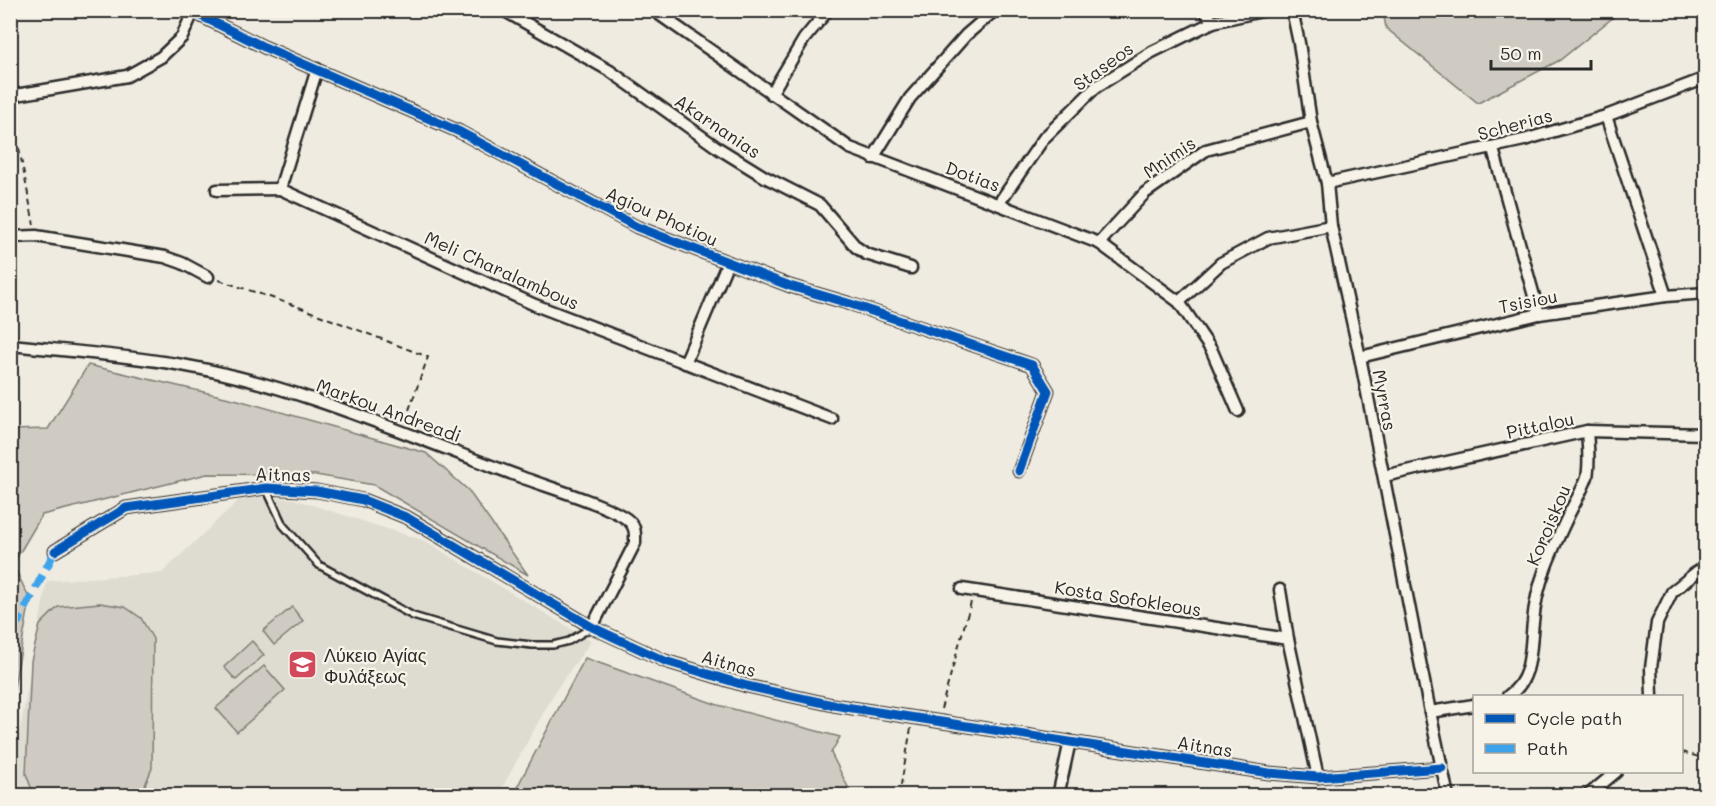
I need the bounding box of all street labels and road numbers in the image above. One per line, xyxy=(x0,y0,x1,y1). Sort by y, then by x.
street label: Staseos xyxy=(1068,36,1138,96)
street label: Akarnanias xyxy=(670,88,766,164)
street label: Scherias xyxy=(1475,103,1555,145)
street label: Mnimis xyxy=(1138,131,1200,183)
street label: Dotias xyxy=(942,155,1004,197)
street label: Agiou Photiou xyxy=(602,181,722,251)
street label: Meli Charalambous xyxy=(421,225,583,315)
street label: Tsisiou xyxy=(1497,284,1559,318)
street label: Myrras xyxy=(1367,367,1403,433)
street label: Markou Andreadi xyxy=(313,373,465,447)
street label: Pittalou xyxy=(1504,406,1576,444)
street label: Aitnas xyxy=(255,462,311,486)
street label: Koroiskou xyxy=(1520,481,1576,569)
street label: Kosta Sofokleous xyxy=(1053,575,1203,621)
street label: Aitnas xyxy=(699,644,759,682)
street label: Aitnas xyxy=(1176,730,1234,762)

